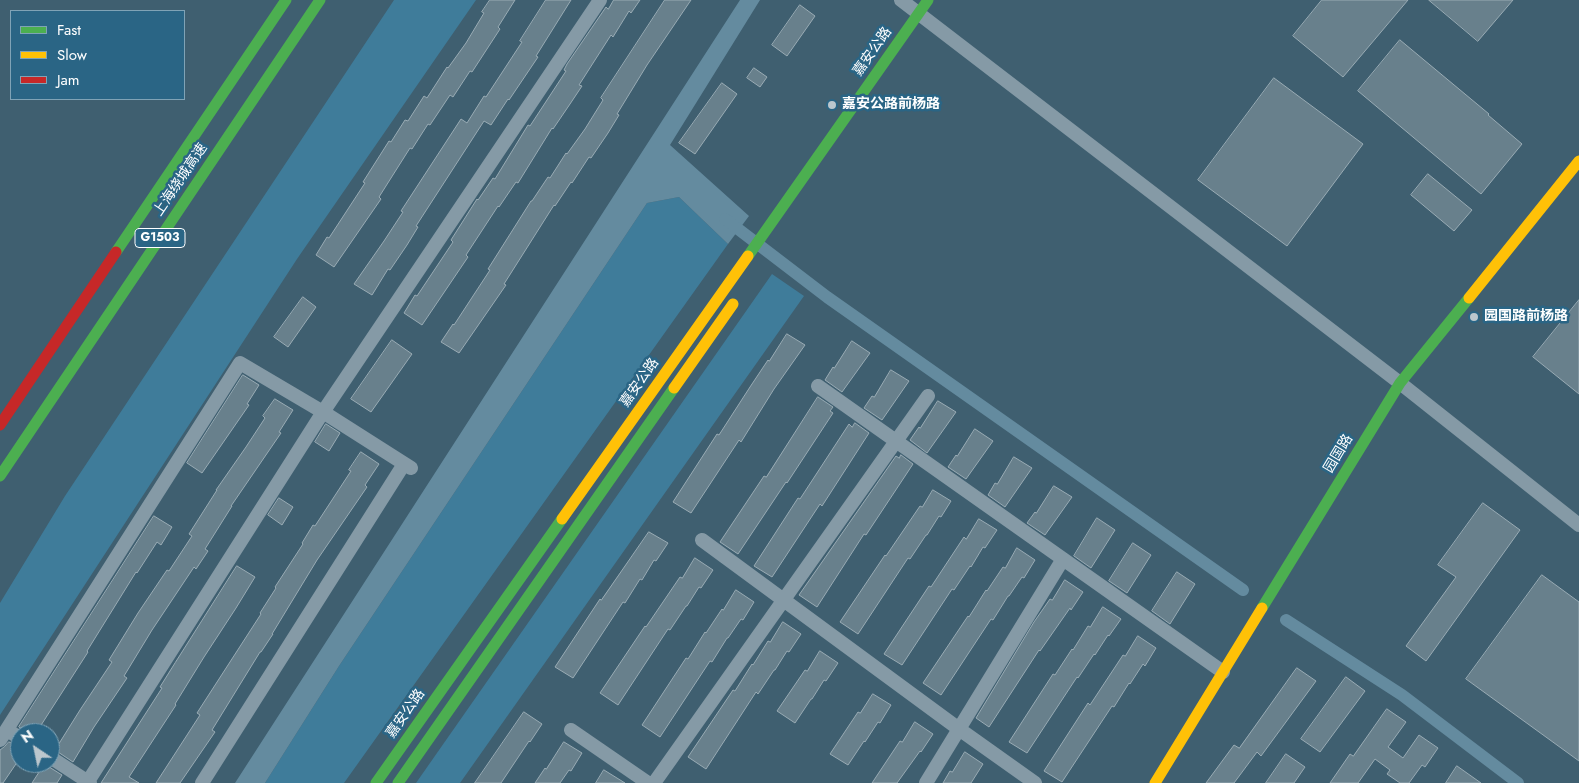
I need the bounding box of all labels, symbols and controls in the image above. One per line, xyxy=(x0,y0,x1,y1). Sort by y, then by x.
legend xyxy=(10,10,185,100)
text: Fast xyxy=(57,19,81,41)
street label: 嘉安公路 xyxy=(850,24,896,80)
text: Slow xyxy=(57,44,87,66)
text: Jam xyxy=(57,69,80,91)
place label: 嘉安公路前杨路 xyxy=(842,97,940,113)
marker: 嘉安公路前杨路 xyxy=(826,99,838,111)
street label: 上海绕城高速 xyxy=(151,140,211,220)
road number: G1503 xyxy=(135,228,185,248)
place label: 园国路前杨路 xyxy=(1484,309,1568,325)
marker: 园国路前杨路 xyxy=(1468,311,1480,323)
street label: 嘉安公路 xyxy=(617,355,663,411)
street label: 园国路 xyxy=(1321,432,1357,476)
street label: 嘉安公路 xyxy=(383,686,429,742)
north arrow xyxy=(10,723,60,773)
text: N xyxy=(17,725,37,748)

